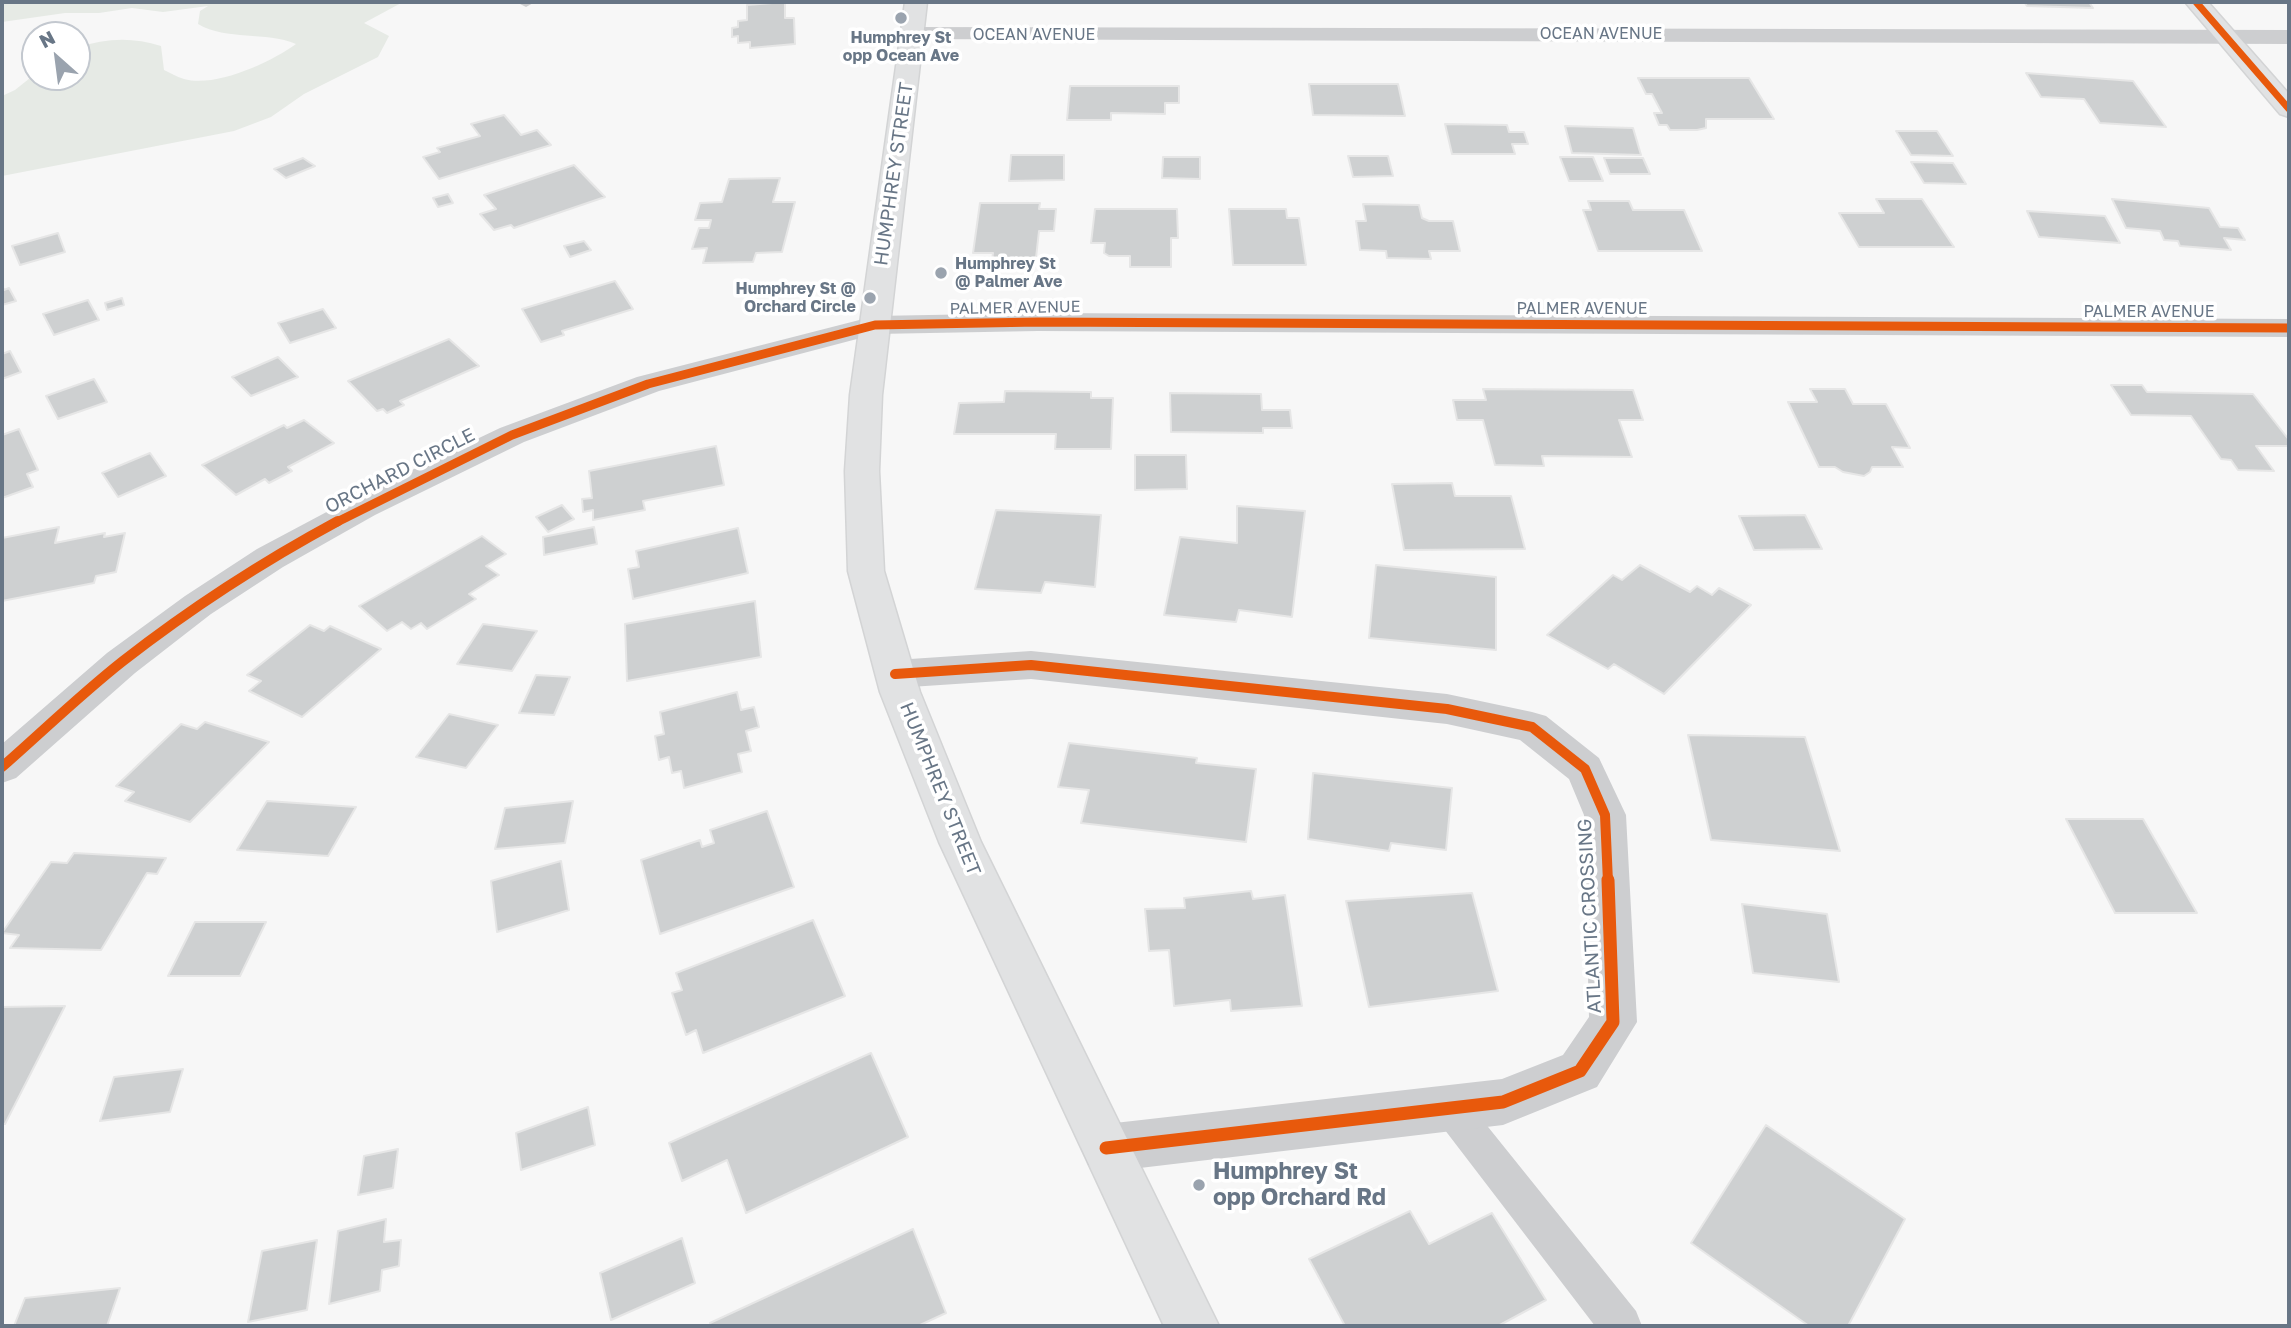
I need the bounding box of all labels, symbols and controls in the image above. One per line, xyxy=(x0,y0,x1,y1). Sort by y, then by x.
marker: Humphrey St opp Ocean Ave xyxy=(893,10,909,26)
north arrow xyxy=(21,21,91,91)
street label: OCEAN AVENUE xyxy=(1540,24,1662,44)
text: N xyxy=(35,25,59,52)
street label: OCEAN AVENUE xyxy=(973,25,1095,45)
place label: Humphrey St opp Ocean Ave xyxy=(843,28,959,66)
street label: HUMPHREY STREET xyxy=(870,81,918,267)
place label: Humphrey St @ Palmer Ave xyxy=(955,254,1063,292)
marker: Humphrey St @ Palmer Ave xyxy=(933,265,949,281)
place label: Humphrey St @ Orchard Circle xyxy=(736,279,856,317)
marker: Humphrey St @ Orchard Circle xyxy=(862,290,878,306)
street label: PALMER AVENUE xyxy=(949,297,1081,319)
street label: PALMER AVENUE xyxy=(1517,299,1647,319)
street label: PALMER AVENUE xyxy=(2084,302,2214,322)
street label: ORCHARD CIRCLE xyxy=(321,423,479,519)
street label: HUMPHREY STREET xyxy=(895,699,985,879)
street label: ATLANTIC CROSSING xyxy=(1574,818,1606,1014)
place label: Humphrey St opp Orchard Rd xyxy=(1213,1158,1386,1212)
marker: Humphrey St opp Orchard Rd xyxy=(1191,1177,1207,1193)

